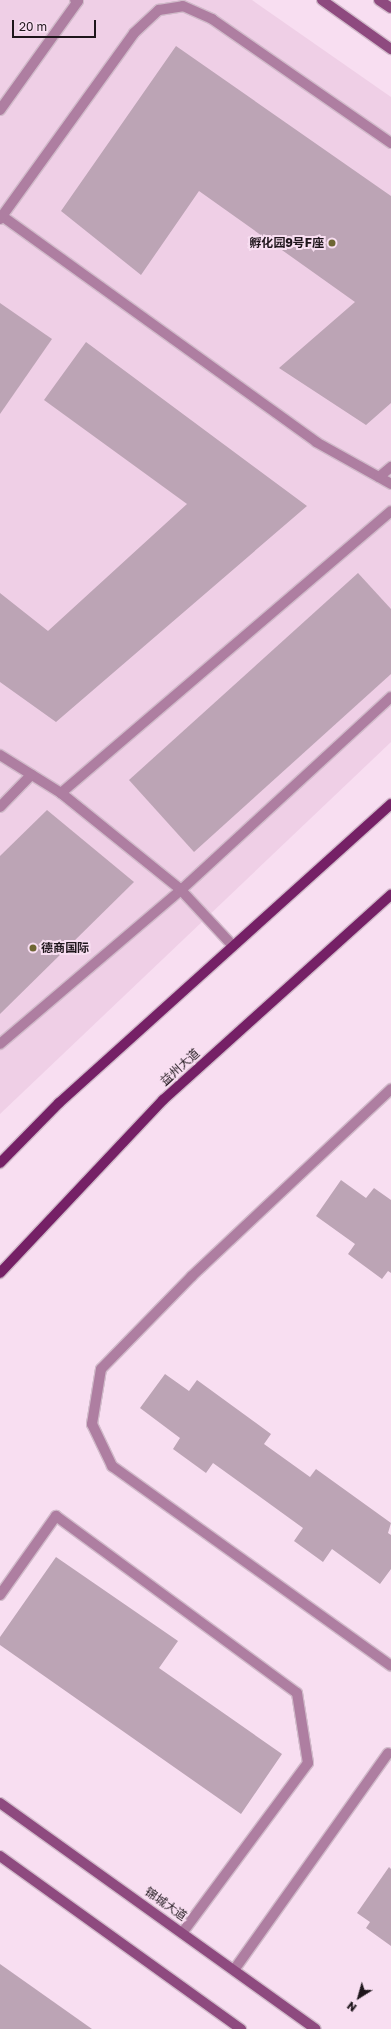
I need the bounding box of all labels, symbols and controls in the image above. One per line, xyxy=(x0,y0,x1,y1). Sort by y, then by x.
scale bar xyxy=(14,12,98,38)
text: 20 m xyxy=(19,19,47,34)
place label: 孵化园9号F座 xyxy=(249,236,324,250)
marker: 孵化园9号F座 xyxy=(327,238,337,248)
place label: 德商国际 xyxy=(41,941,89,955)
marker: 德商国际 xyxy=(28,943,38,953)
street label: 益州大道 xyxy=(157,1046,203,1088)
street label: 锦城大道 xyxy=(142,1884,190,1924)
north arrow xyxy=(339,1977,379,2017)
text: N xyxy=(344,1999,359,2015)

